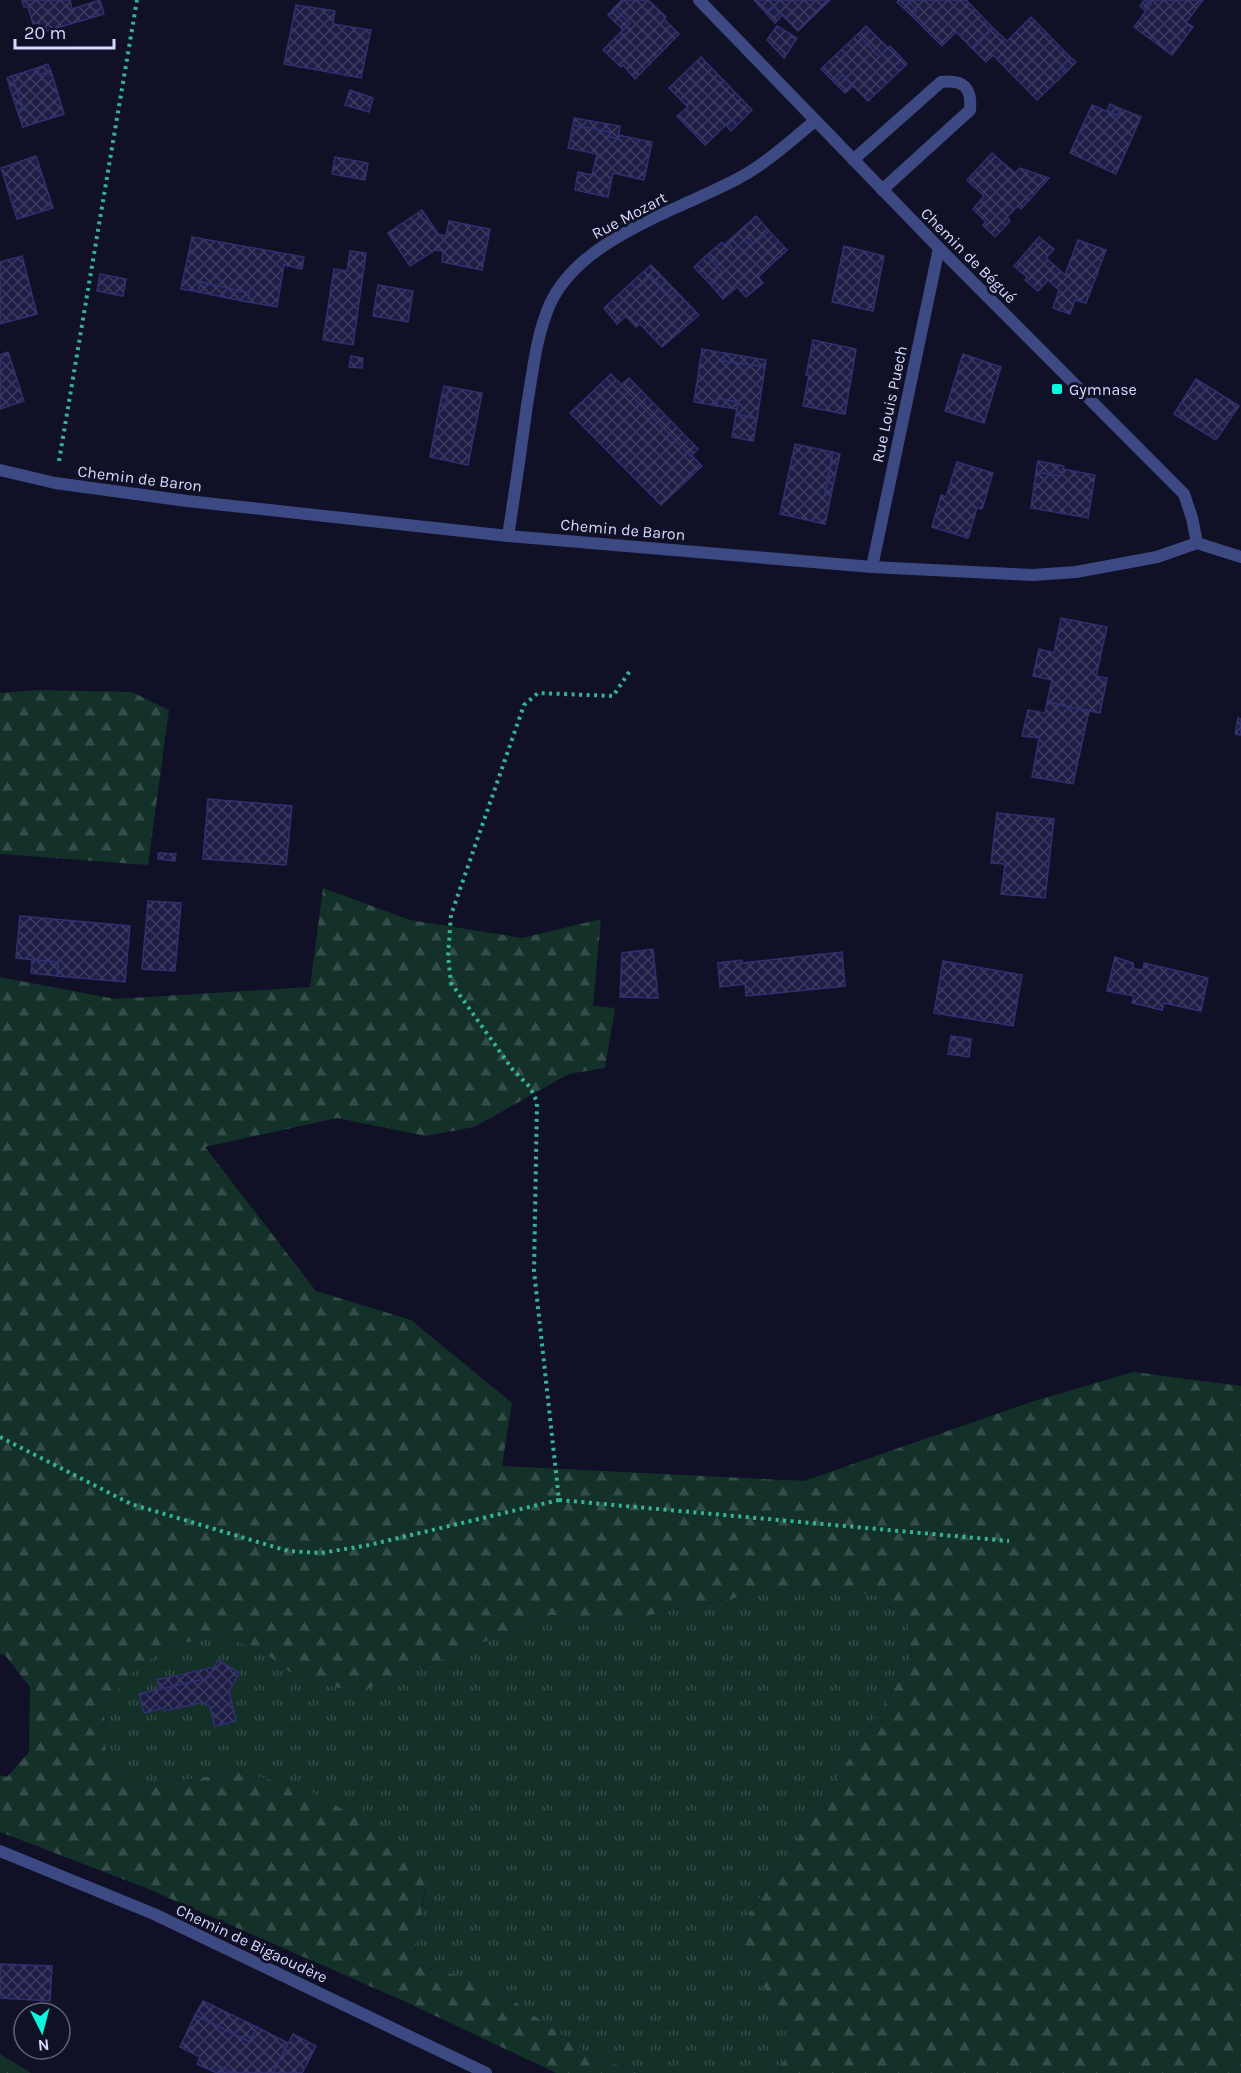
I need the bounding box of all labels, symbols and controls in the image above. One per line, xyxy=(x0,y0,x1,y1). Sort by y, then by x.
scale bar xyxy=(15,12,114,50)
text: 20 m xyxy=(24,22,66,44)
street label: Rue Mozart xyxy=(589,188,670,243)
street label: Chemin de Bégué xyxy=(917,204,1020,307)
street label: Rue Louis Puech xyxy=(868,344,911,464)
place label: Gymnase xyxy=(1069,380,1137,399)
marker: Gymnase xyxy=(1050,382,1064,396)
street label: Chemin de Baron xyxy=(77,461,203,496)
street label: Chemin de Baron xyxy=(560,515,686,544)
street label: Chemin de Bigaoudère xyxy=(173,1900,331,1987)
north arrow xyxy=(12,2001,72,2061)
text: N xyxy=(37,2035,50,2055)

